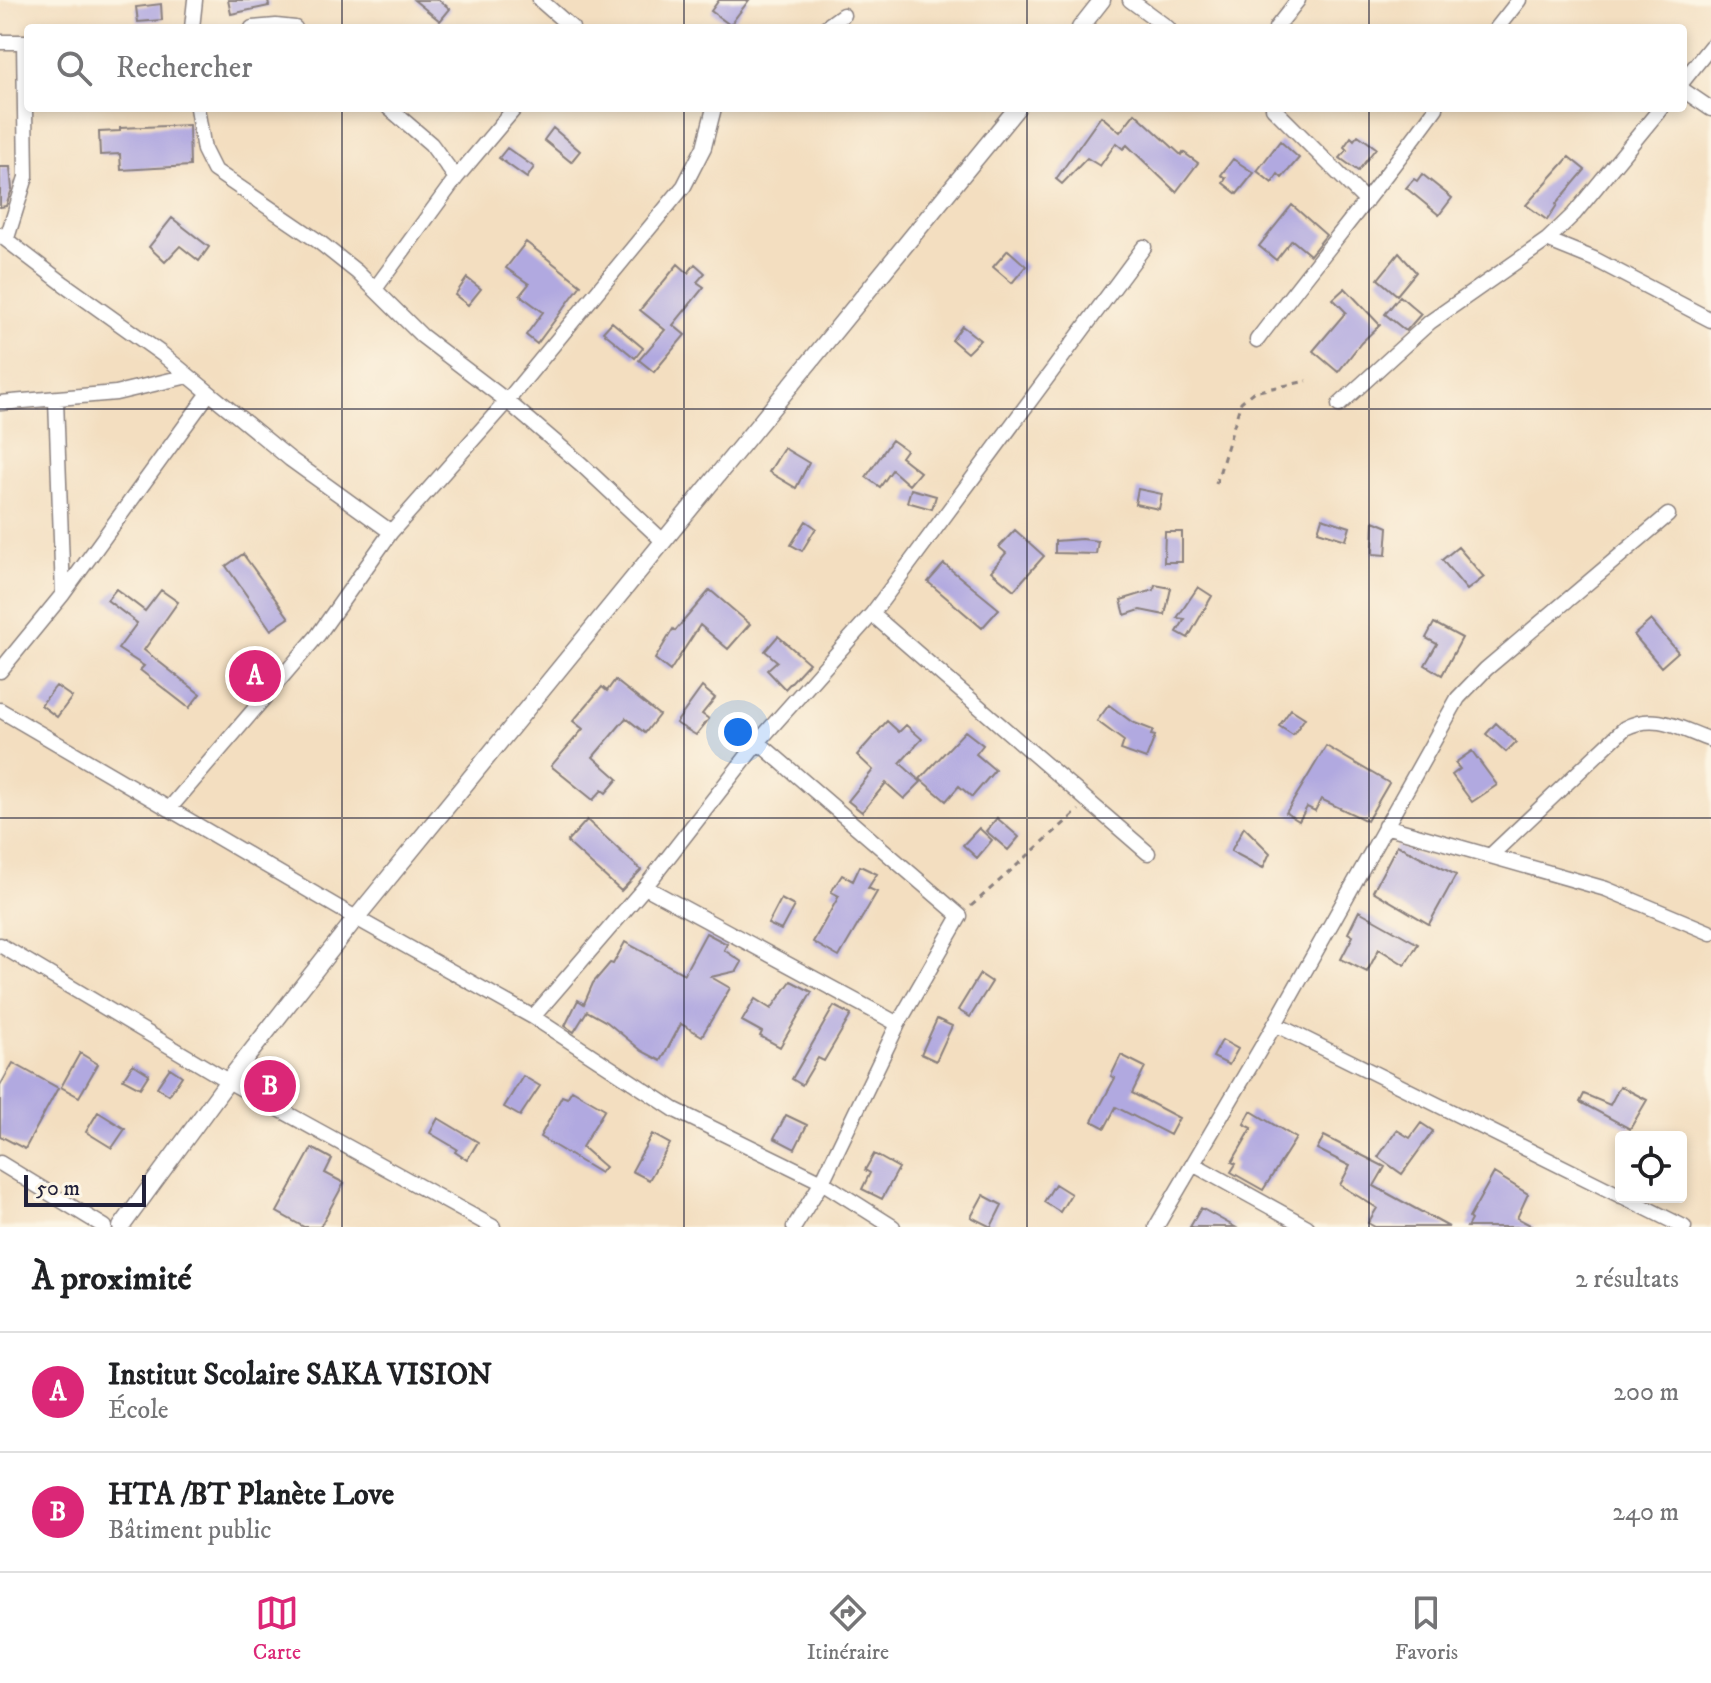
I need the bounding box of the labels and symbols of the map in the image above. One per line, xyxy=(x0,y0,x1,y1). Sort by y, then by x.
pin: A xyxy=(229,646,281,706)
your location xyxy=(718,712,758,752)
pin: B xyxy=(244,1056,296,1116)
scale bar xyxy=(24,1171,146,1207)

